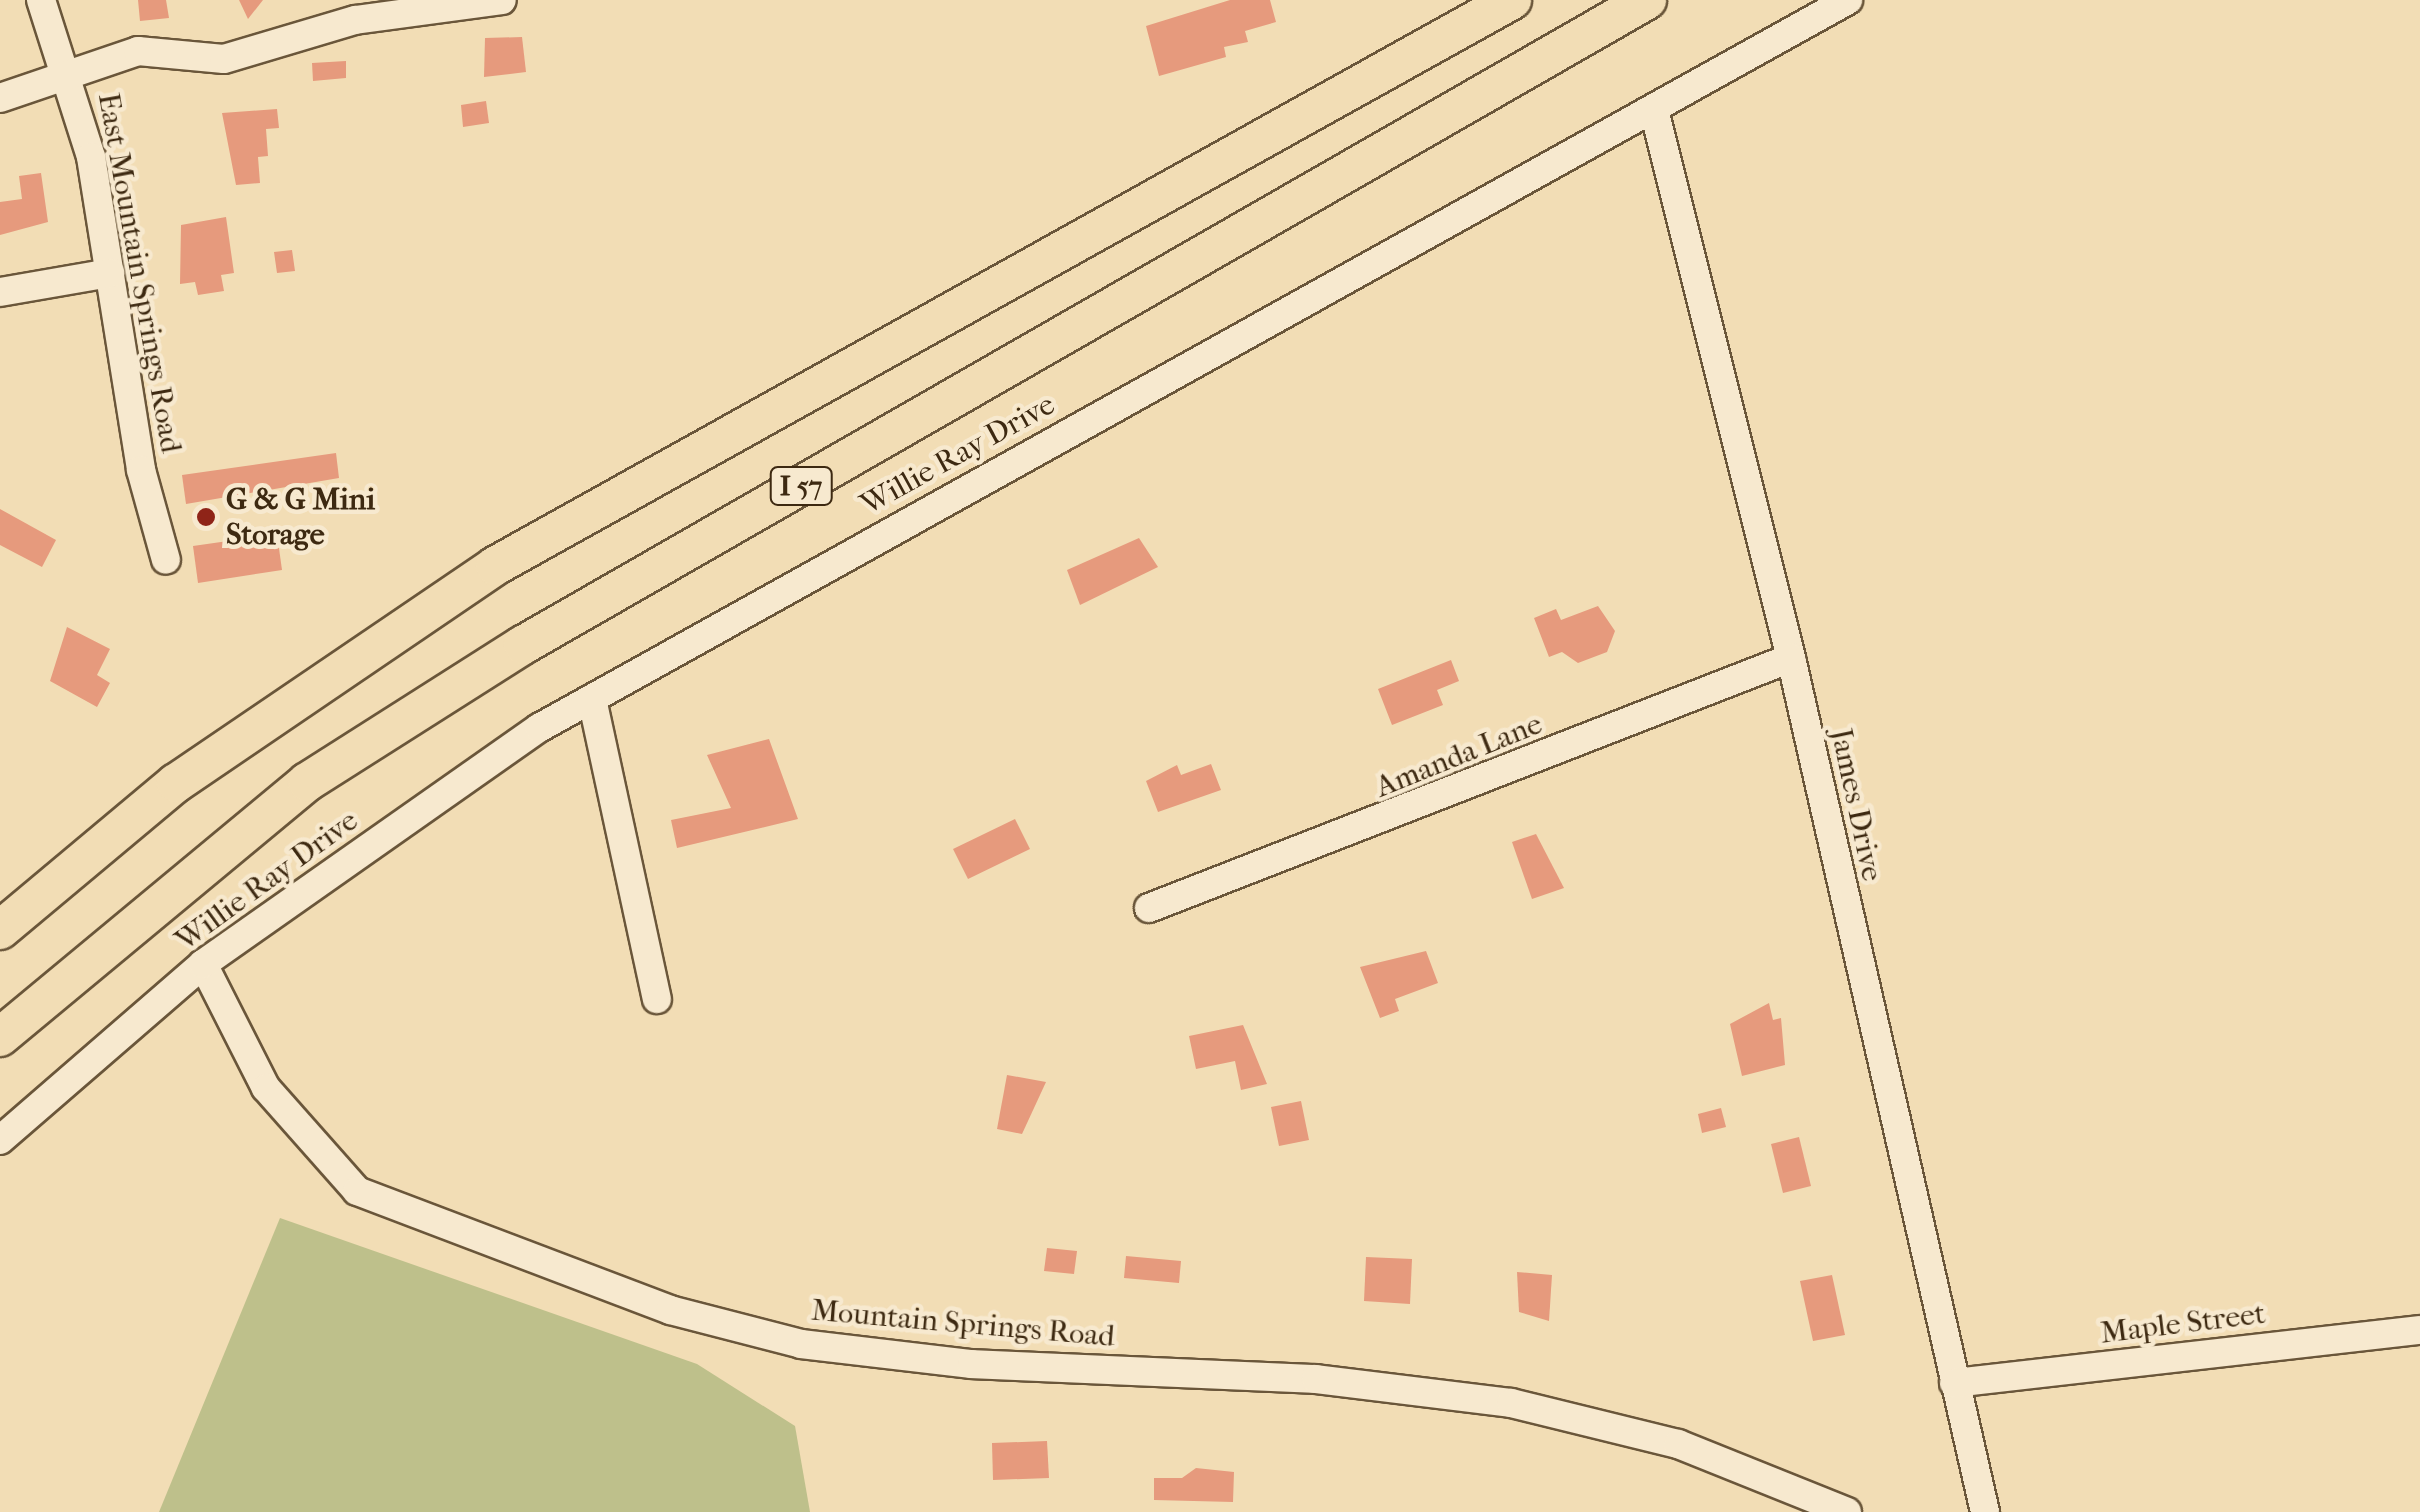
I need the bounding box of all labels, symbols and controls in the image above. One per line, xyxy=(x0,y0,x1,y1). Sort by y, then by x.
street label: East Mountain Springs Road xyxy=(90,90,188,456)
street label: Willie Ray Drive xyxy=(855,387,1061,523)
road number: I 57 xyxy=(768,463,834,509)
place label: G & G Mini Storage xyxy=(226,482,375,552)
marker: G & G Mini Storage xyxy=(195,506,217,528)
street label: Amanda Lane xyxy=(1371,706,1547,806)
street label: James Drive xyxy=(1822,725,1890,885)
street label: Willie Ray Drive xyxy=(169,803,365,959)
street label: Mountain Springs Road xyxy=(810,1293,1116,1355)
street label: Maple Street xyxy=(2099,1296,2267,1352)

